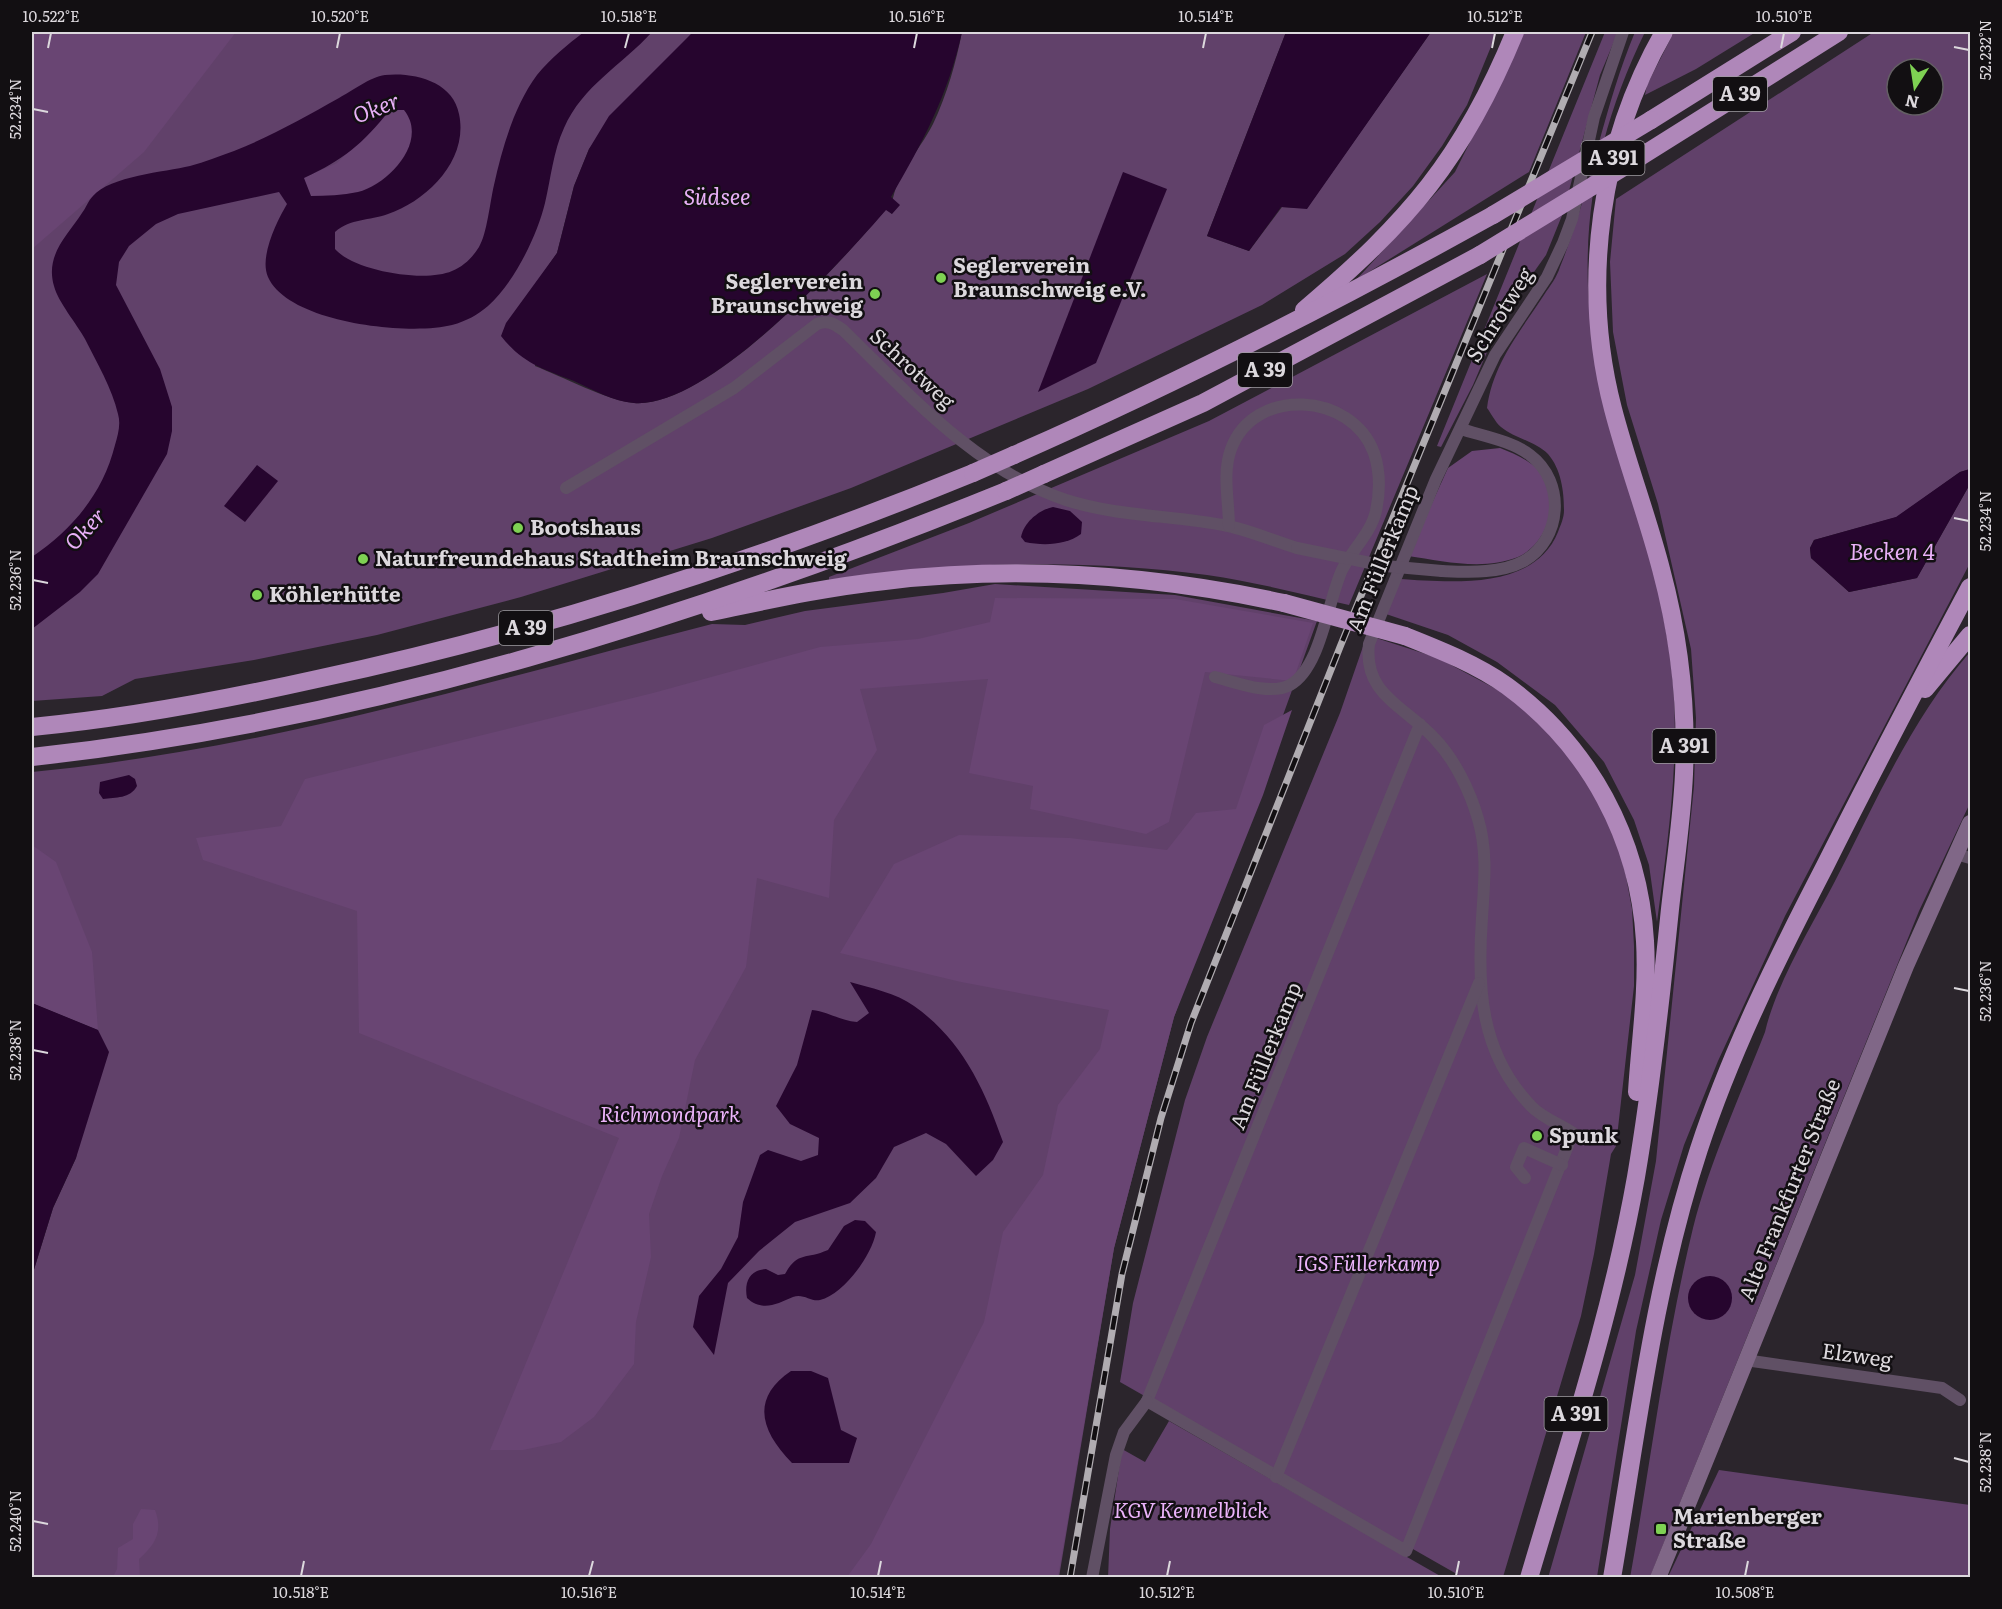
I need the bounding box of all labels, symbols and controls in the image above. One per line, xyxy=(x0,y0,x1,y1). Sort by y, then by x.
text: 10.522°E xyxy=(23,4,79,27)
text: 10.520°E xyxy=(311,4,369,27)
text: 10.518°E xyxy=(601,4,657,27)
text: 10.516°E xyxy=(889,4,945,27)
text: 10.514°E xyxy=(1178,4,1234,27)
text: 10.512°E xyxy=(1467,4,1523,27)
text: 10.510°E xyxy=(1756,4,1812,27)
text: 52.232°N xyxy=(1973,20,1996,80)
north arrow xyxy=(1885,57,1945,117)
road number: A 39 xyxy=(1713,77,1767,111)
text: 52.234°N xyxy=(3,78,26,140)
water label: Oker xyxy=(347,83,404,131)
text: N xyxy=(1903,90,1921,116)
road number: A 391 xyxy=(1582,141,1644,175)
water label: Südsee xyxy=(684,179,750,212)
place label: Seglerverein Braunschweig e.V. xyxy=(953,248,1147,303)
street label: Schrotweg xyxy=(1456,260,1539,367)
place label: Seglerverein Braunschweig xyxy=(711,264,863,319)
marker: Seglerverein Braunschweig e.V. xyxy=(934,271,948,285)
marker: Seglerverein Braunschweig xyxy=(868,287,882,301)
street label: Schrotweg xyxy=(864,319,963,415)
road number: A 39 xyxy=(1238,353,1292,387)
street label: Am Füllerkamp xyxy=(1337,480,1424,636)
text: 52.234°N xyxy=(1973,490,1996,552)
water label: Oker xyxy=(55,499,112,557)
place label: Bootshaus xyxy=(530,510,641,541)
marker: Bootshaus xyxy=(511,521,525,535)
water label: Becken 4 xyxy=(1849,534,1935,567)
place label: Naturfreundehaus Stadtheim Braunschweig xyxy=(375,541,847,572)
text: 52.236°N xyxy=(3,549,26,611)
marker: Naturfreundehaus Stadtheim Braunschweig xyxy=(356,552,370,566)
place label: Köhlerhütte xyxy=(269,577,401,608)
marker: Köhlerhütte xyxy=(250,588,264,602)
road number: A 39 xyxy=(499,611,553,645)
road number: A 391 xyxy=(1652,729,1716,763)
text: 52.236°N xyxy=(1973,960,1996,1022)
street label: Am Füllerkamp xyxy=(1220,977,1307,1133)
text: 52.238°N xyxy=(3,1019,26,1081)
street label: Alte Frankfurter Straße xyxy=(1729,1073,1847,1305)
park label: Richmondpark xyxy=(600,1097,741,1128)
place label: Spunk xyxy=(1549,1118,1619,1149)
marker: Spunk xyxy=(1530,1129,1544,1143)
park label: IGS Füllerkamp xyxy=(1296,1246,1440,1277)
street label: Elzweg xyxy=(1820,1333,1895,1374)
road number: A 391 xyxy=(1544,1397,1608,1431)
text: 52.238°N xyxy=(1973,1431,1996,1493)
text: 52.240°N xyxy=(3,1490,26,1552)
park label: KGV Kennelblick xyxy=(1113,1493,1269,1524)
place label: Marienberger Straße xyxy=(1673,1499,1823,1554)
marker: Marienberger Straße xyxy=(1654,1522,1668,1536)
text: 10.518°E xyxy=(273,1580,329,1603)
text: 10.516°E xyxy=(561,1580,617,1603)
text: 10.514°E xyxy=(850,1580,906,1603)
text: 10.512°E xyxy=(1139,1580,1195,1603)
text: 10.510°E xyxy=(1428,1580,1484,1603)
text: 10.508°E xyxy=(1716,1580,1774,1603)

